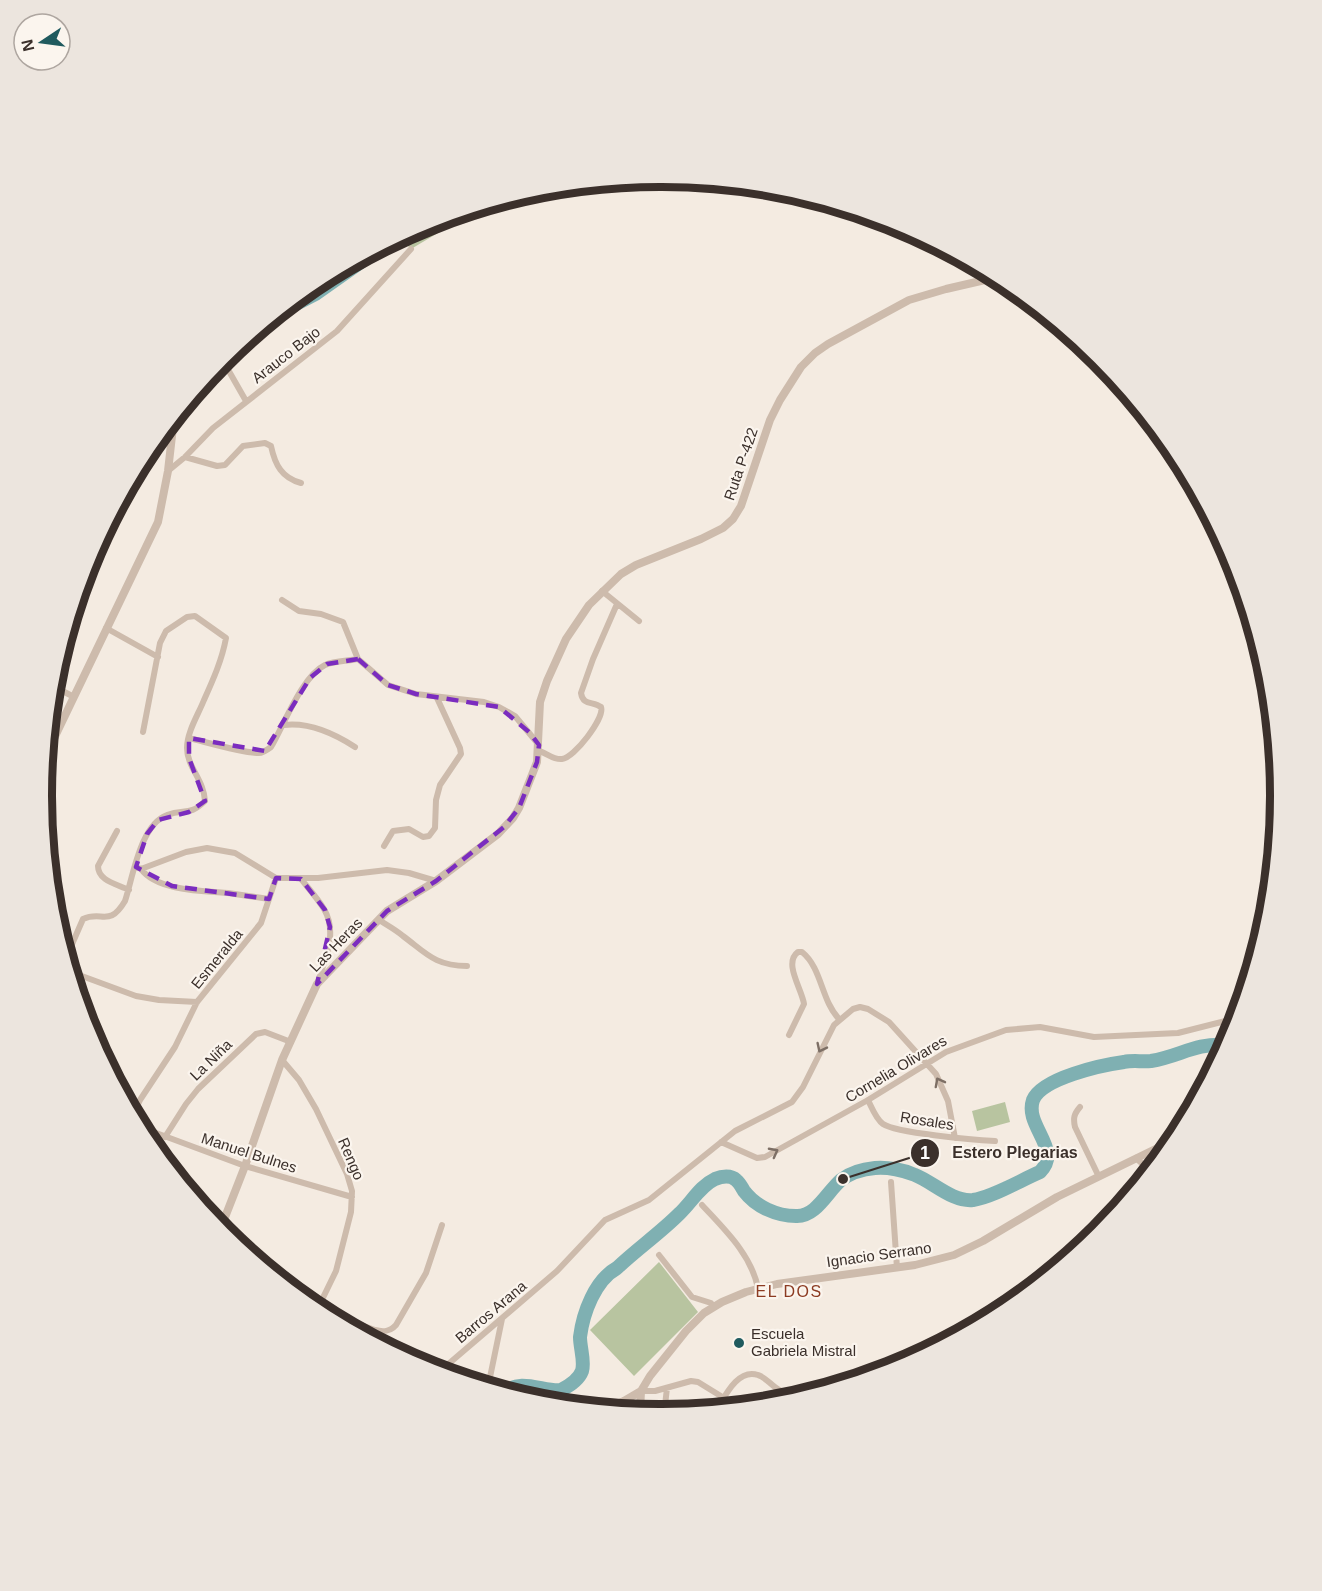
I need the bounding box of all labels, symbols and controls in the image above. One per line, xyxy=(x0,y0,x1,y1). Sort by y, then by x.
north arrow xyxy=(12,12,72,72)
text: N xyxy=(18,38,37,53)
street label: Arauco Bajo xyxy=(248,323,323,386)
street label: Ruta P-422 xyxy=(720,425,761,502)
street label: Las Heras xyxy=(306,914,366,975)
street label: Esmeralda xyxy=(187,925,246,992)
street label: Cornelia Olivares xyxy=(842,1032,949,1105)
street label: La Niña xyxy=(186,1035,236,1084)
one-way arrow xyxy=(817,1042,829,1053)
one-way arrow xyxy=(935,1078,946,1088)
street label: Rosales xyxy=(899,1108,955,1133)
street label: Manuel Bulnes xyxy=(199,1129,299,1176)
street label: Rengo xyxy=(335,1135,368,1182)
callout: Estero Plegarias xyxy=(910,1136,1090,1170)
text: 1 xyxy=(920,1143,930,1163)
text: Estero Plegarias xyxy=(952,1144,1078,1161)
one-way arrow xyxy=(768,1148,779,1159)
street label: Ignacio Serrano xyxy=(825,1239,933,1270)
street label: Barros Arana xyxy=(452,1277,530,1346)
district label: EL DOS xyxy=(755,1283,823,1300)
place label: Escuela Gabriela Mistral xyxy=(751,1325,856,1359)
marker: Escuela Gabriela Mistral xyxy=(732,1336,746,1350)

